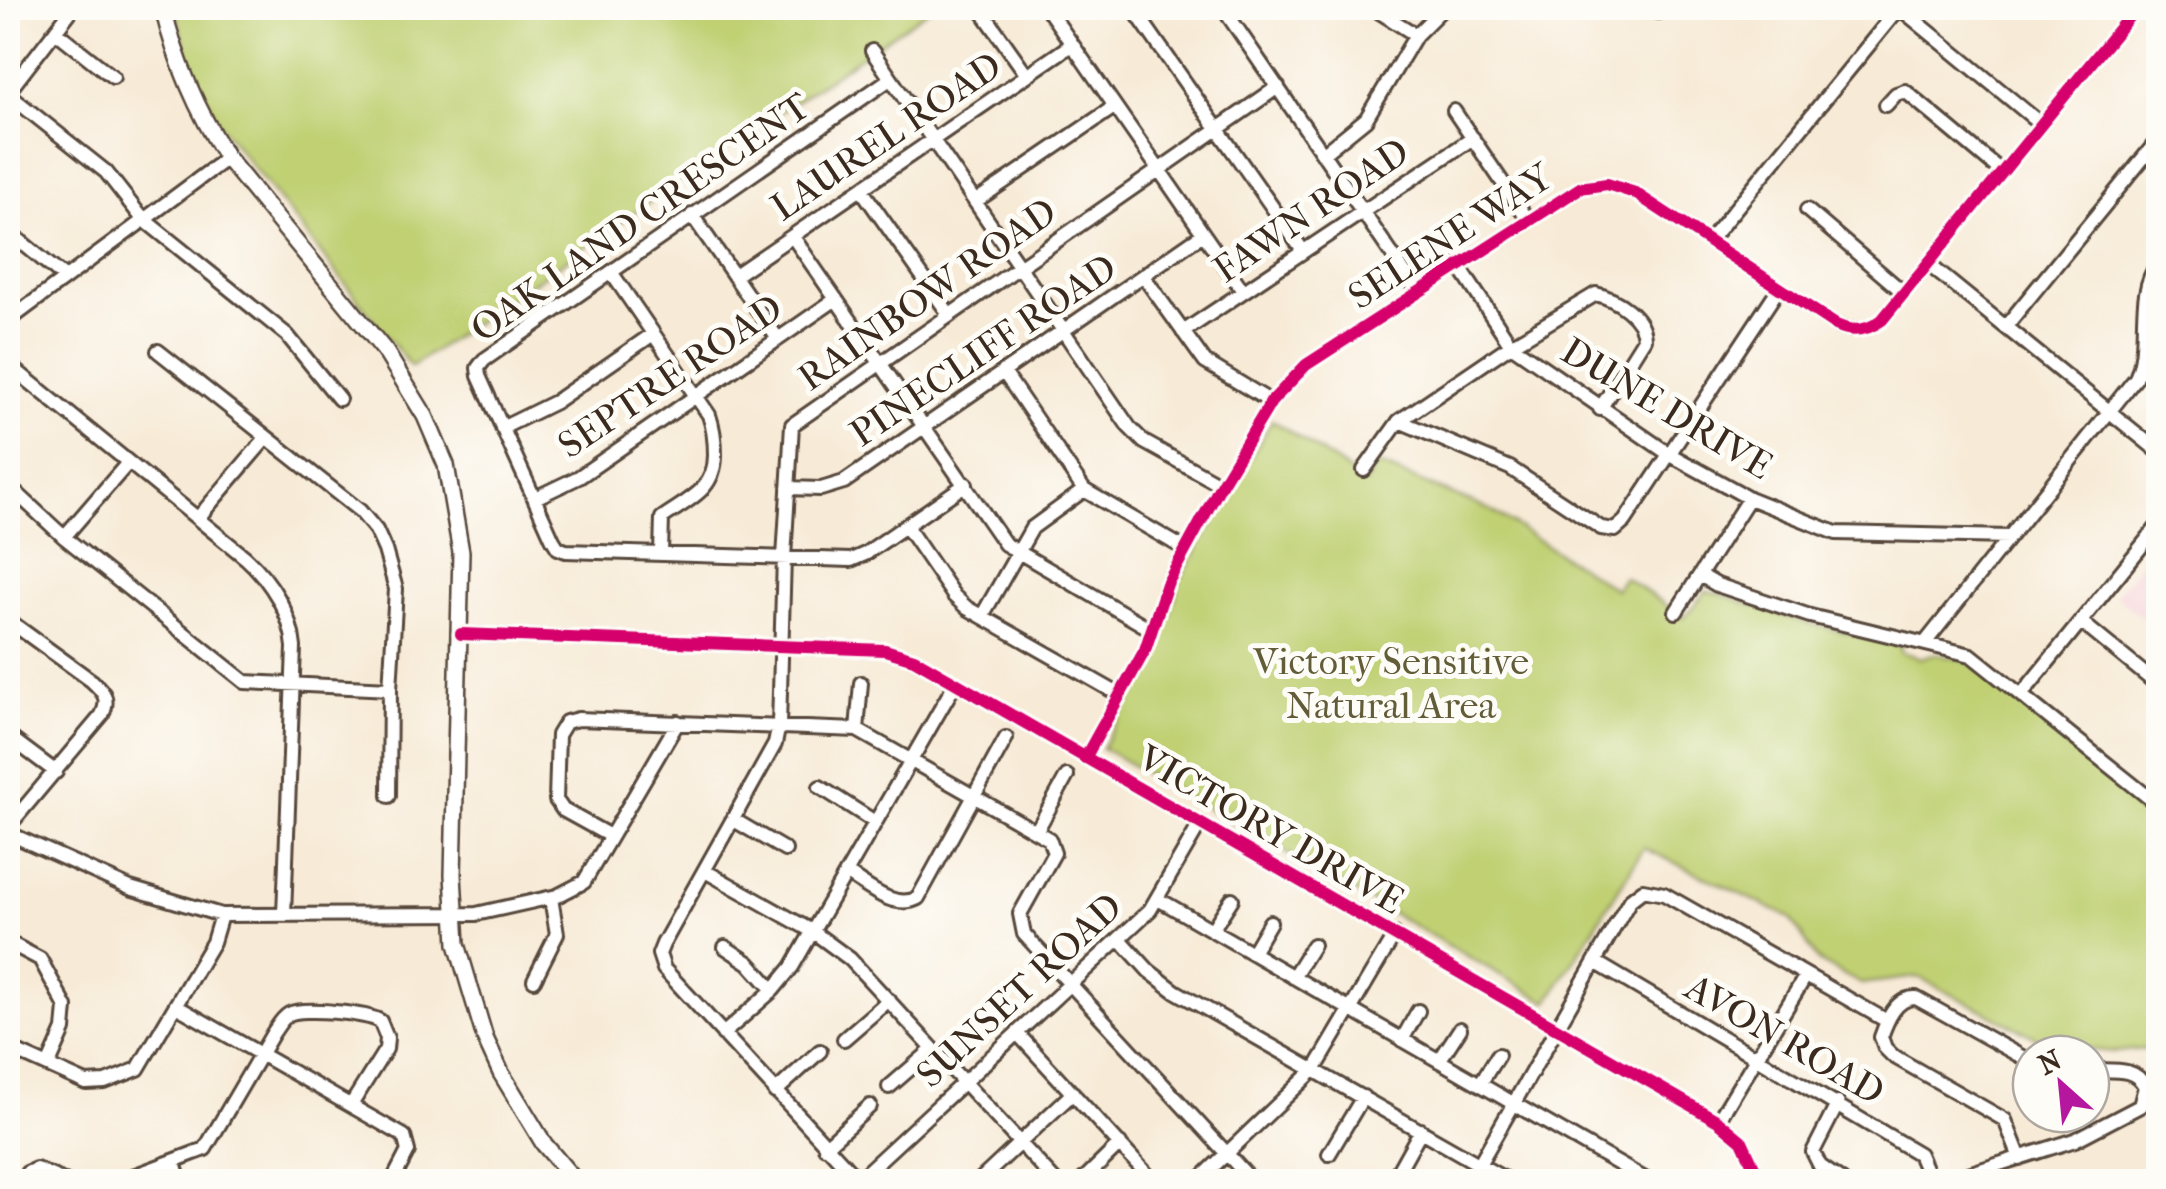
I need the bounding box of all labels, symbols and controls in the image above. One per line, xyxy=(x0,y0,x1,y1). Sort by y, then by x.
street label: LAUREL ROAD xyxy=(763,43,1010,230)
street label: OAK LAND CRESCENT xyxy=(462,83,819,351)
street label: FAWN ROAD xyxy=(1205,129,1417,292)
street label: SELENE WAY xyxy=(1340,153,1561,319)
street label: RAINBOW ROAD xyxy=(790,189,1065,400)
street label: PINECLIFF ROAD xyxy=(842,245,1125,456)
street label: SEPTRE ROAD xyxy=(550,285,791,468)
street label: DUNE DRIVE xyxy=(1553,328,1780,489)
park label: Victory Sensitive Natural Area xyxy=(1252,639,1529,728)
street label: VICTORY DRIVE xyxy=(1129,735,1411,924)
street label: SUNSET ROAD xyxy=(907,884,1131,1097)
street label: AVON ROAD xyxy=(1676,963,1892,1114)
north arrow xyxy=(2011,1034,2111,1134)
text: N xyxy=(2033,1042,2068,1082)

